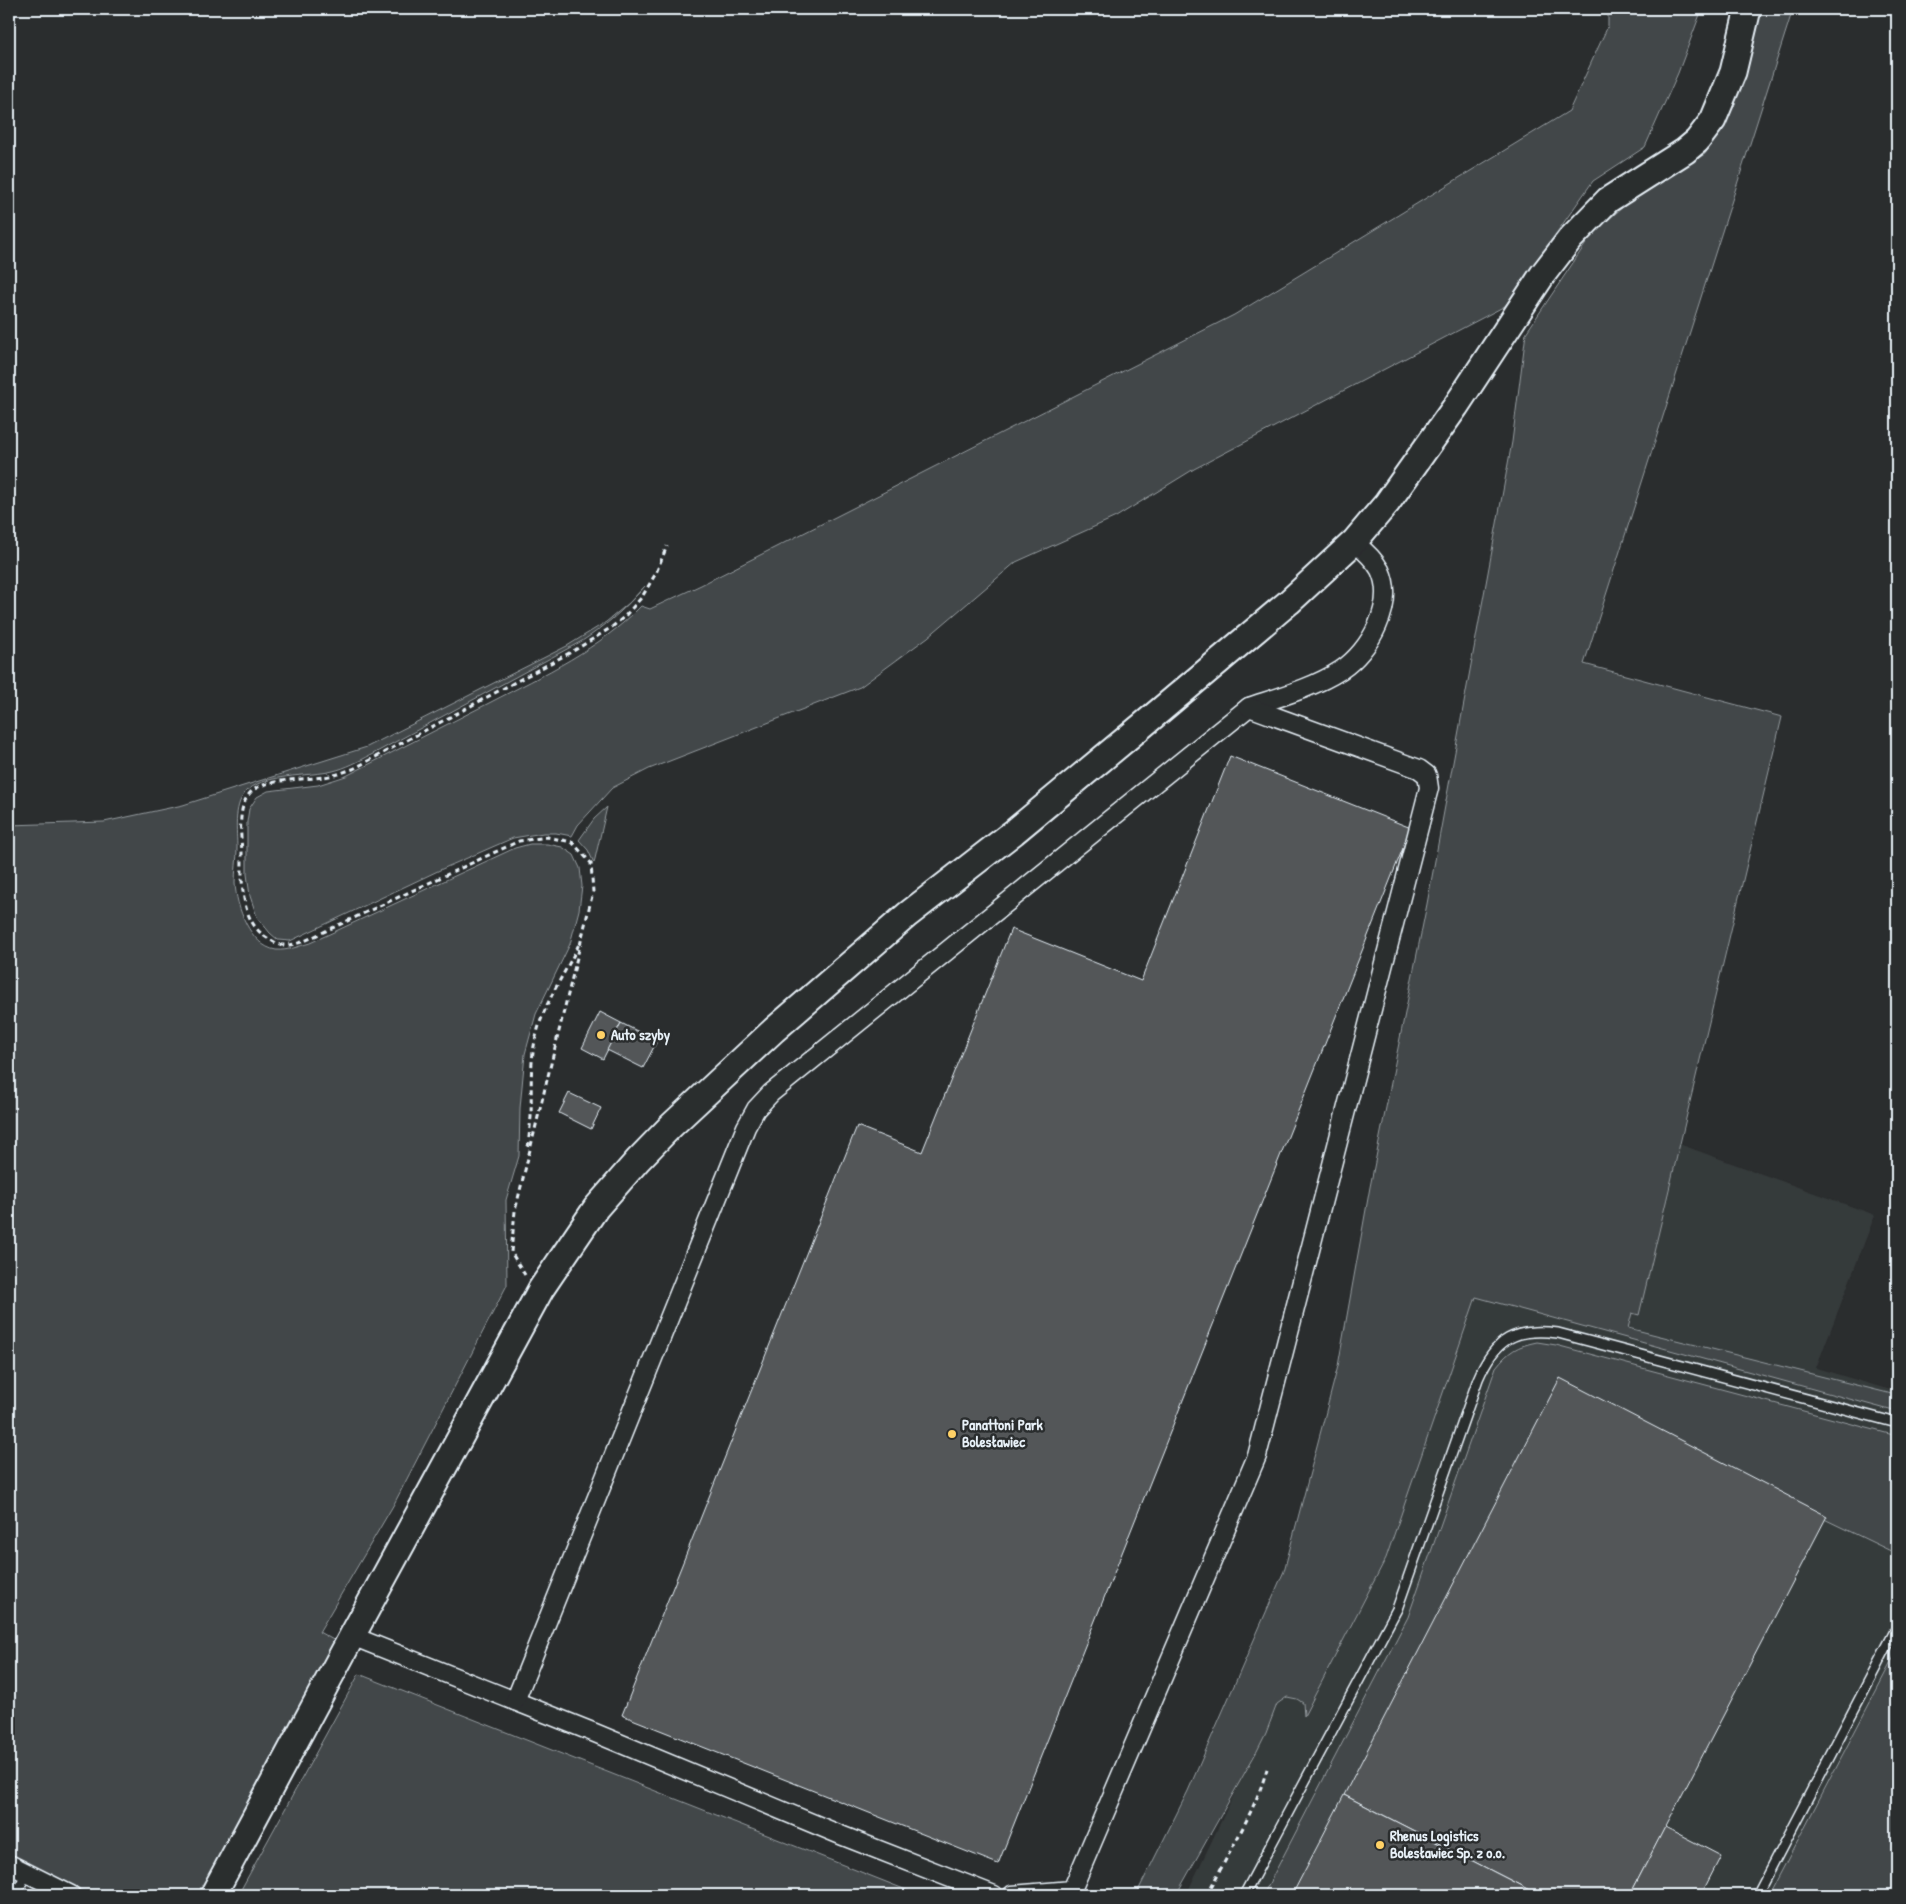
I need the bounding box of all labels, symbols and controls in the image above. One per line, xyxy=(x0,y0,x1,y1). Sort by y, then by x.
place label: Auto szyby xyxy=(611,1024,671,1046)
marker: Auto szyby xyxy=(595,1029,607,1041)
place label: Panattoni Park Bolesławiec xyxy=(962,1414,1044,1452)
marker: Panattoni Park Bolesławiec xyxy=(946,1428,958,1440)
place label: Rhenus Logistics Bolesławiec Sp. z o.o. xyxy=(1390,1825,1505,1864)
marker: Rhenus Logistics Bolesławiec Sp. z o.o. xyxy=(1374,1839,1386,1851)

